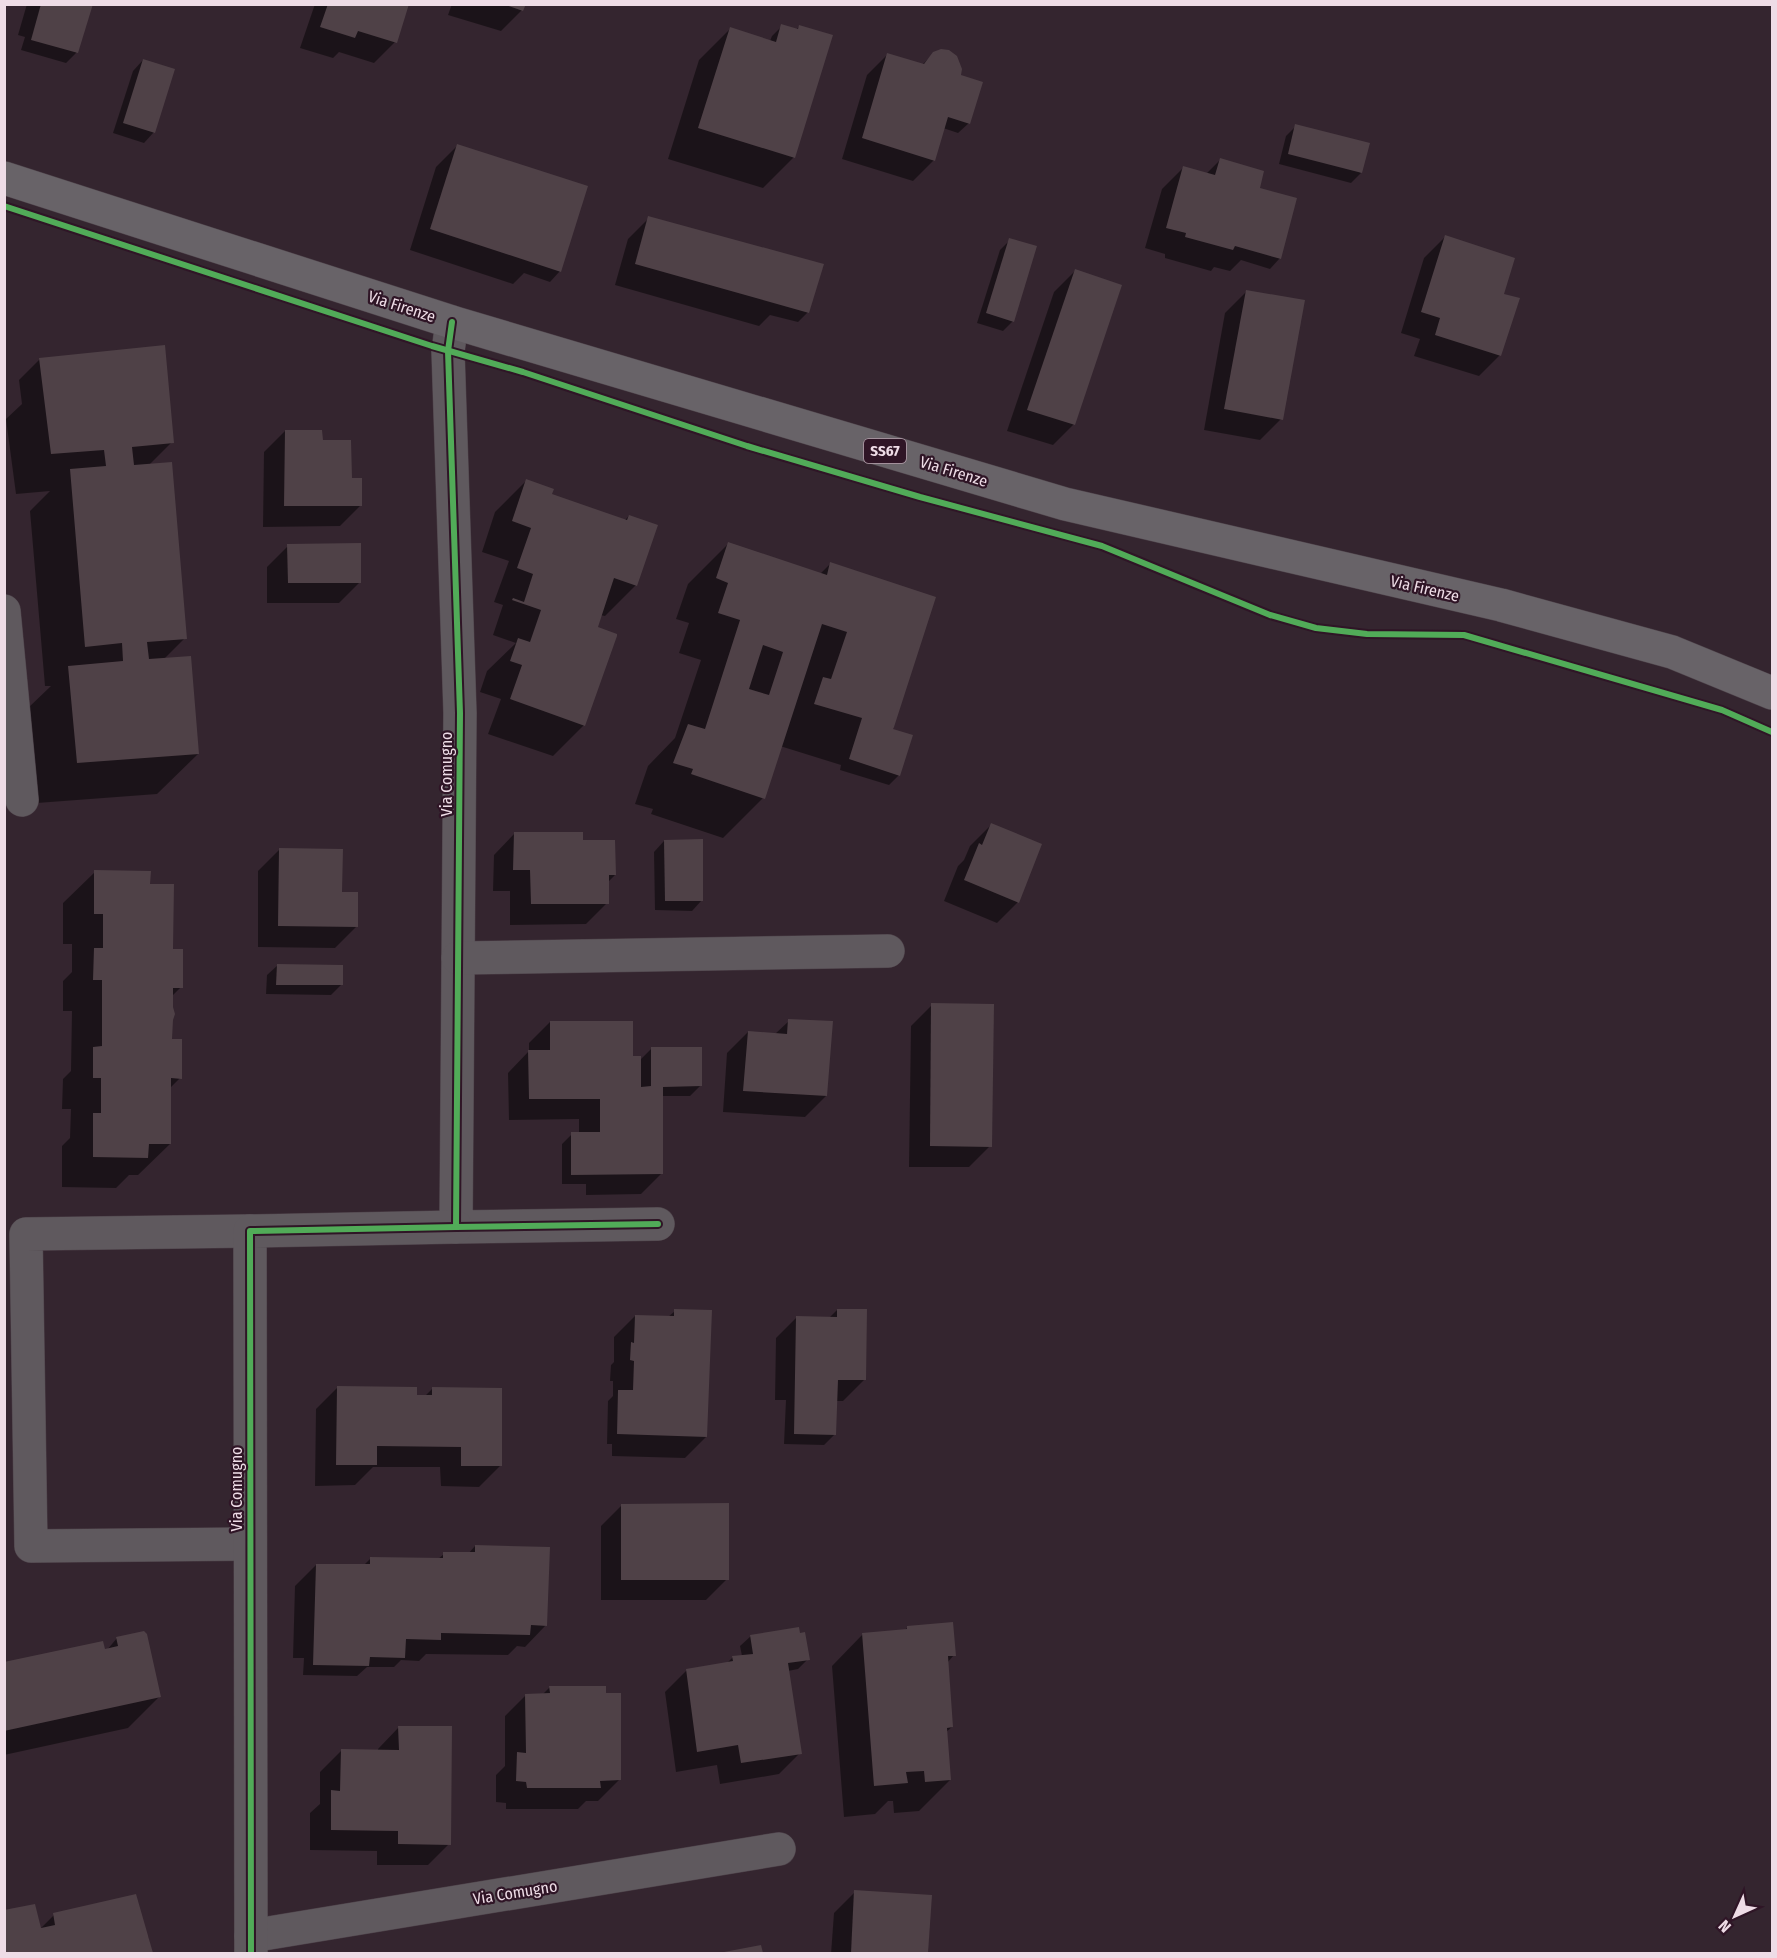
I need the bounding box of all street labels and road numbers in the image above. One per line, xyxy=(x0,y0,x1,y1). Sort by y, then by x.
street label: Via Firenze xyxy=(366,287,438,326)
road number: SS67 xyxy=(864,439,906,463)
street label: Via Firenze xyxy=(918,452,990,491)
street label: Via Firenze xyxy=(1389,571,1461,606)
street label: Via Comugno xyxy=(437,731,456,817)
street label: Via Comugno xyxy=(227,1446,246,1532)
street label: Via Comugno xyxy=(472,1876,559,1909)

